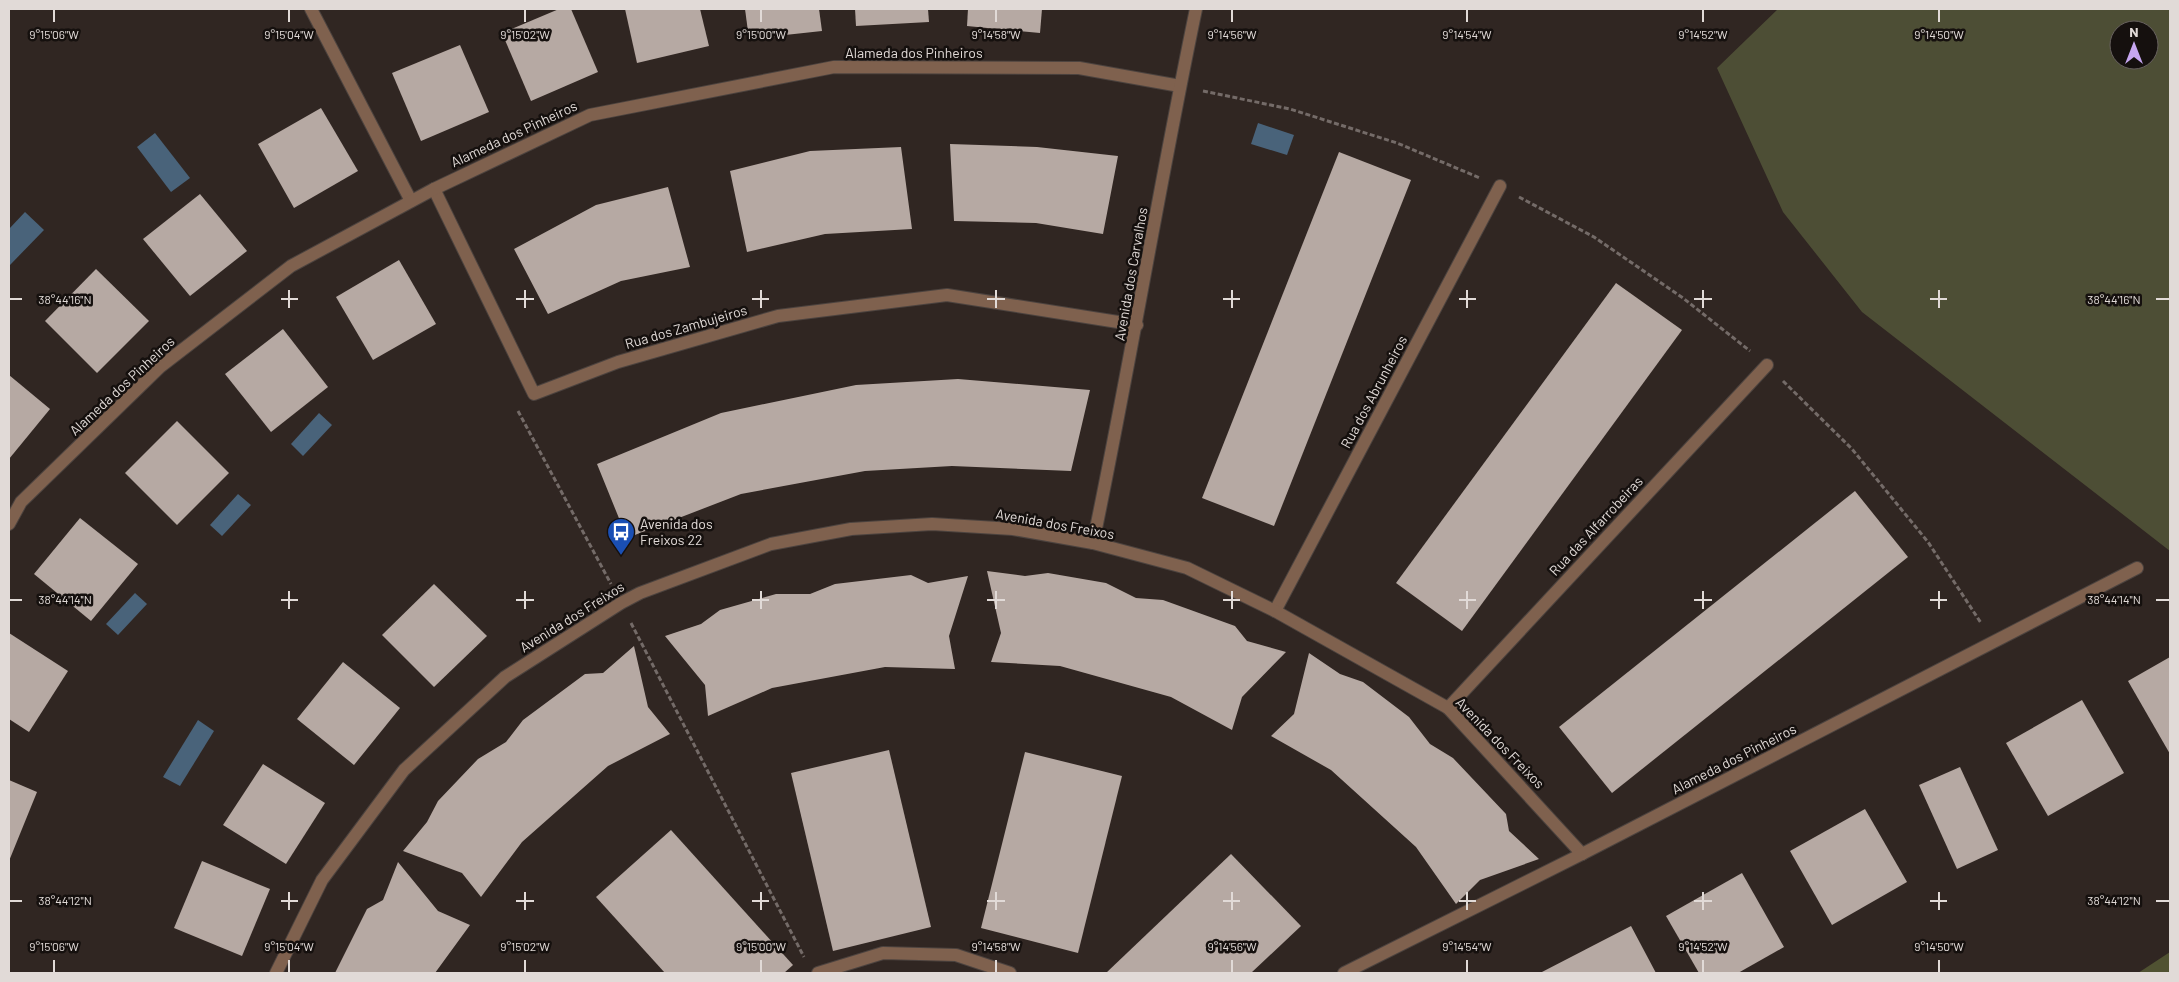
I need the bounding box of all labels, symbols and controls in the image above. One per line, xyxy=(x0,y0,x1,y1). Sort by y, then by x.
north arrow xyxy=(2109,20,2159,70)
text: N xyxy=(2129,23,2139,40)
text: 9°15'06"W xyxy=(29,27,79,41)
text: 9°15'04"W xyxy=(264,27,314,41)
text: 9°15'02"W xyxy=(500,27,550,41)
text: 9°15'00"W xyxy=(736,27,786,41)
text: 9°14'58"W xyxy=(971,27,1021,41)
text: 9°14'56"W xyxy=(1207,27,1257,41)
text: 9°14'54"W xyxy=(1442,27,1492,41)
text: 9°14'52"W xyxy=(1678,27,1728,41)
text: 9°14'50"W xyxy=(1914,27,1964,41)
street label: Alameda dos Pinheiros xyxy=(845,44,983,61)
street label: Alameda dos Pinheiros xyxy=(448,97,580,170)
street label: Avenida dos Carvalhos xyxy=(1110,206,1151,342)
text: 38°44'16"N xyxy=(38,292,92,306)
text: 38°44'16"N xyxy=(2087,292,2141,306)
street label: Rua dos Zambujeiros xyxy=(623,301,749,352)
street label: Alameda dos Pinheiros xyxy=(66,332,178,439)
street label: Rua dos Abrunheiros xyxy=(1337,332,1411,451)
street label: Rua das Alfarrobeiras xyxy=(1545,472,1646,579)
street label: Avenida dos Freixos xyxy=(994,505,1116,542)
place label: Avenida dos Freixos 22 xyxy=(640,515,713,548)
bus stop icon: Avenida dos Freixos 22 xyxy=(606,517,636,556)
street label: Avenida dos Freixos xyxy=(516,577,627,656)
text: 38°44'14"N xyxy=(38,592,92,606)
text: 38°44'14"N xyxy=(2087,592,2141,606)
street label: Avenida dos Freixos xyxy=(1453,694,1548,792)
street label: Alameda dos Pinheiros xyxy=(1669,720,1799,797)
text: 38°44'12"N xyxy=(38,893,92,907)
text: 38°44'12"N xyxy=(2087,893,2141,907)
text: 9°15'06"W xyxy=(29,939,79,953)
text: 9°15'04"W xyxy=(264,939,314,953)
text: 9°15'02"W xyxy=(500,939,550,953)
text: 9°15'00"W xyxy=(736,939,786,953)
text: 9°14'58"W xyxy=(971,939,1021,953)
text: 9°14'56"W xyxy=(1207,939,1257,953)
text: 9°14'54"W xyxy=(1442,939,1492,953)
text: 9°14'52"W xyxy=(1678,939,1728,953)
text: 9°14'50"W xyxy=(1914,939,1964,953)

